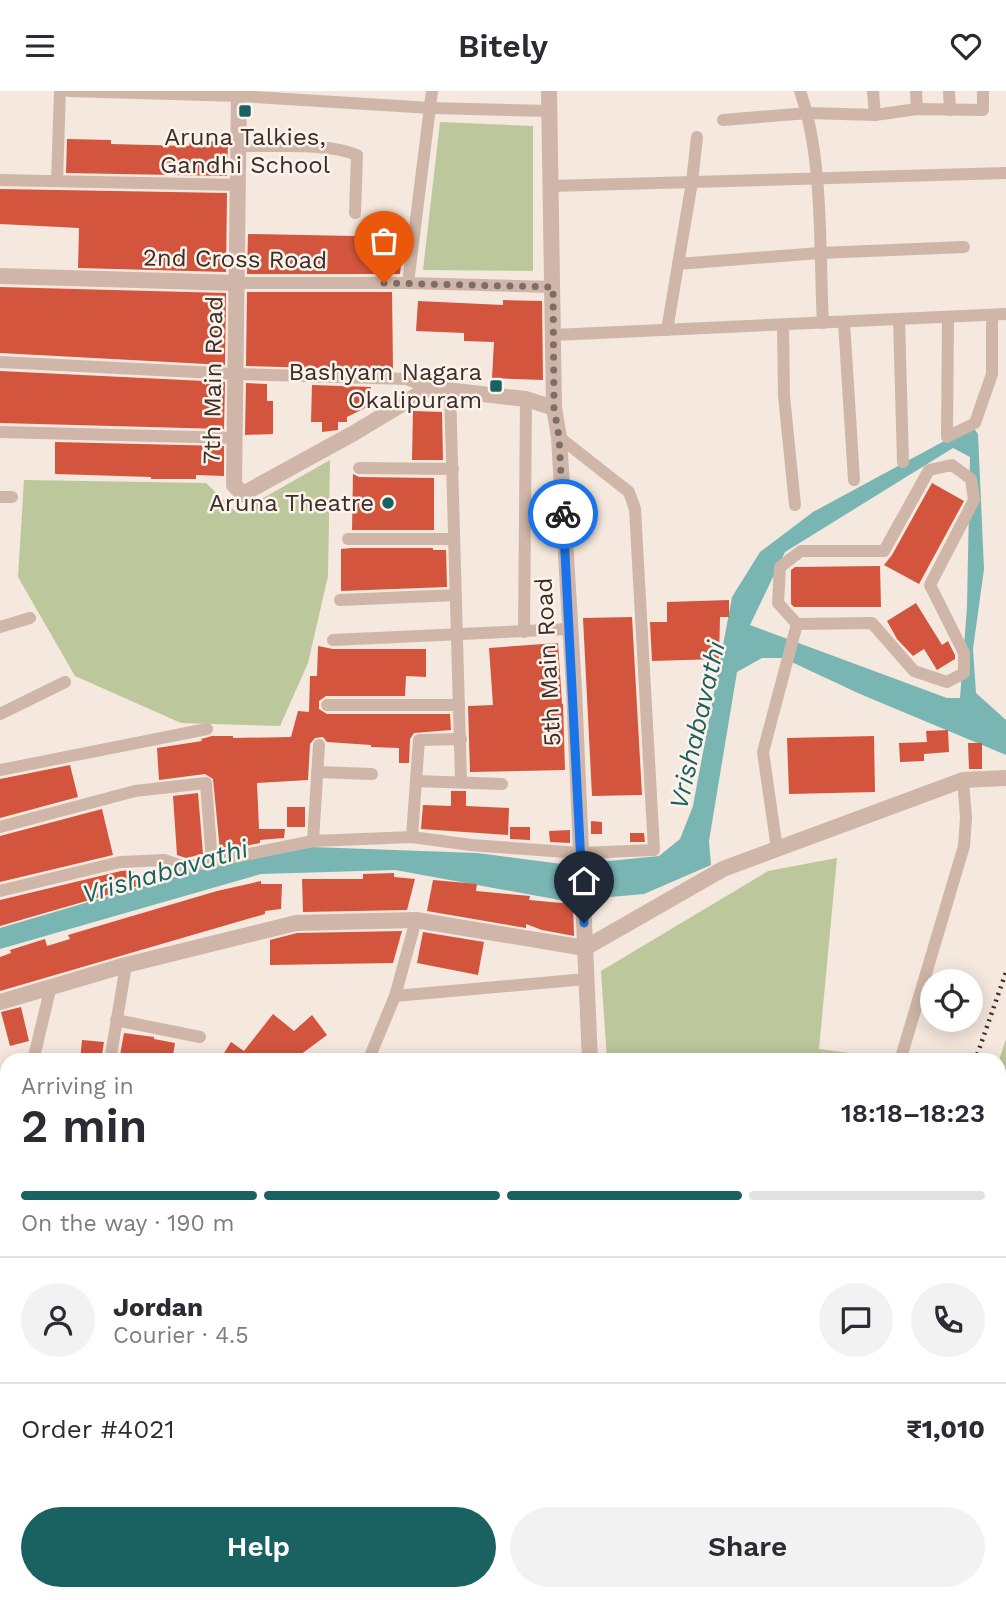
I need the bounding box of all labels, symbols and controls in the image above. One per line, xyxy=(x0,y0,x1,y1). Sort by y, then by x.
icon: menu xyxy=(21,27,59,65)
text: Bitely xyxy=(458,27,548,65)
icon: heart xyxy=(947,27,985,65)
marker: Aruna Talkies, Gandhi School xyxy=(237,103,253,119)
place label: Aruna Talkies, Gandhi School xyxy=(160,123,331,179)
pin xyxy=(354,211,414,283)
icon: bag xyxy=(365,222,403,260)
street label: 2nd Cross Road xyxy=(143,243,327,275)
street label: 7th Main Road xyxy=(198,296,228,464)
place label: Bashyam Nagara Okalipuram xyxy=(288,358,482,414)
marker: Bashyam Nagara Okalipuram xyxy=(488,378,504,394)
courier xyxy=(528,479,598,549)
place label: Aruna Theatre xyxy=(209,489,374,517)
marker: Aruna Theatre xyxy=(380,495,396,511)
icon: bike xyxy=(544,495,582,533)
street label: 5th Main Road xyxy=(530,577,566,747)
water label: Vrishabavathi xyxy=(663,637,731,812)
water label: Vrishabavathi xyxy=(79,833,253,909)
pin xyxy=(554,851,614,923)
icon: home xyxy=(565,862,603,900)
map controls xyxy=(920,969,983,1032)
button: locate xyxy=(920,969,983,1032)
text: Arriving in xyxy=(21,1073,134,1100)
text: 18:18–18:23 xyxy=(841,1098,985,1128)
text: 2 min xyxy=(21,1099,147,1153)
text: On the way · 190 m xyxy=(21,1210,234,1237)
button: person xyxy=(21,1283,95,1357)
button: chat xyxy=(819,1283,893,1357)
button: phone xyxy=(911,1283,985,1357)
text: Jordan xyxy=(113,1292,203,1322)
text: Courier · 4.5 xyxy=(113,1322,249,1349)
text: Order #4021 xyxy=(21,1414,175,1444)
text: ₹1,010 xyxy=(906,1414,985,1444)
button: Help xyxy=(21,1507,496,1587)
button: Share xyxy=(510,1507,985,1587)

